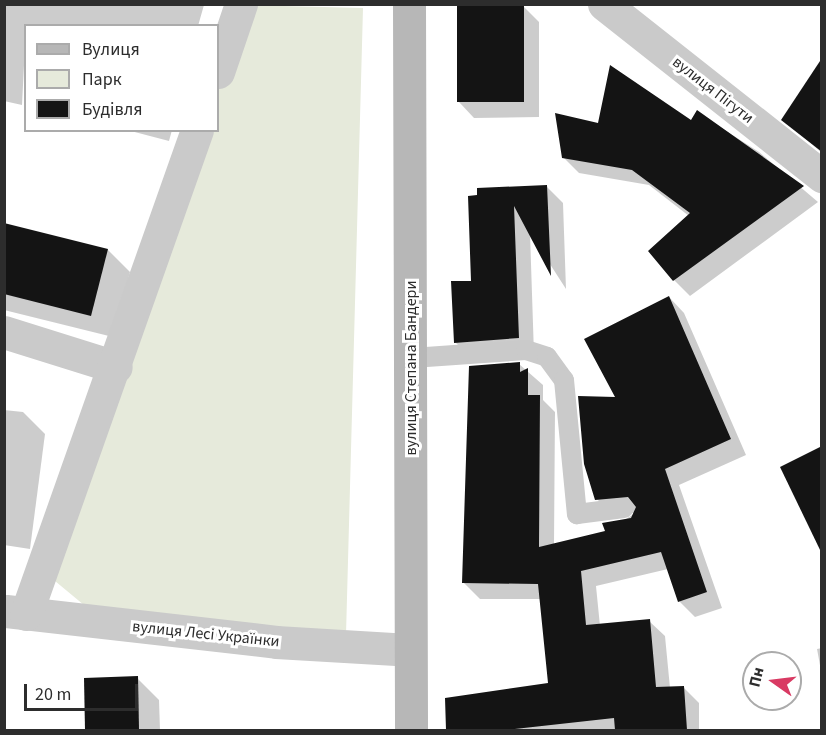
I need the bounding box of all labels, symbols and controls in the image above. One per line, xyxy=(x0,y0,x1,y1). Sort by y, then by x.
legend xyxy=(24,24,219,132)
text: Вулиця xyxy=(82,37,140,62)
street label: вулиця Пігути xyxy=(669,52,757,128)
text: Парк xyxy=(82,67,122,92)
text: Будівля xyxy=(82,97,142,122)
street label: вулиця Степана Бандери xyxy=(401,281,421,455)
street label: вулиця Лесі Українки xyxy=(131,617,281,651)
north arrow xyxy=(742,651,802,711)
text: Пн xyxy=(743,665,770,689)
scale bar xyxy=(27,672,141,710)
text: 20 m xyxy=(35,682,71,707)

